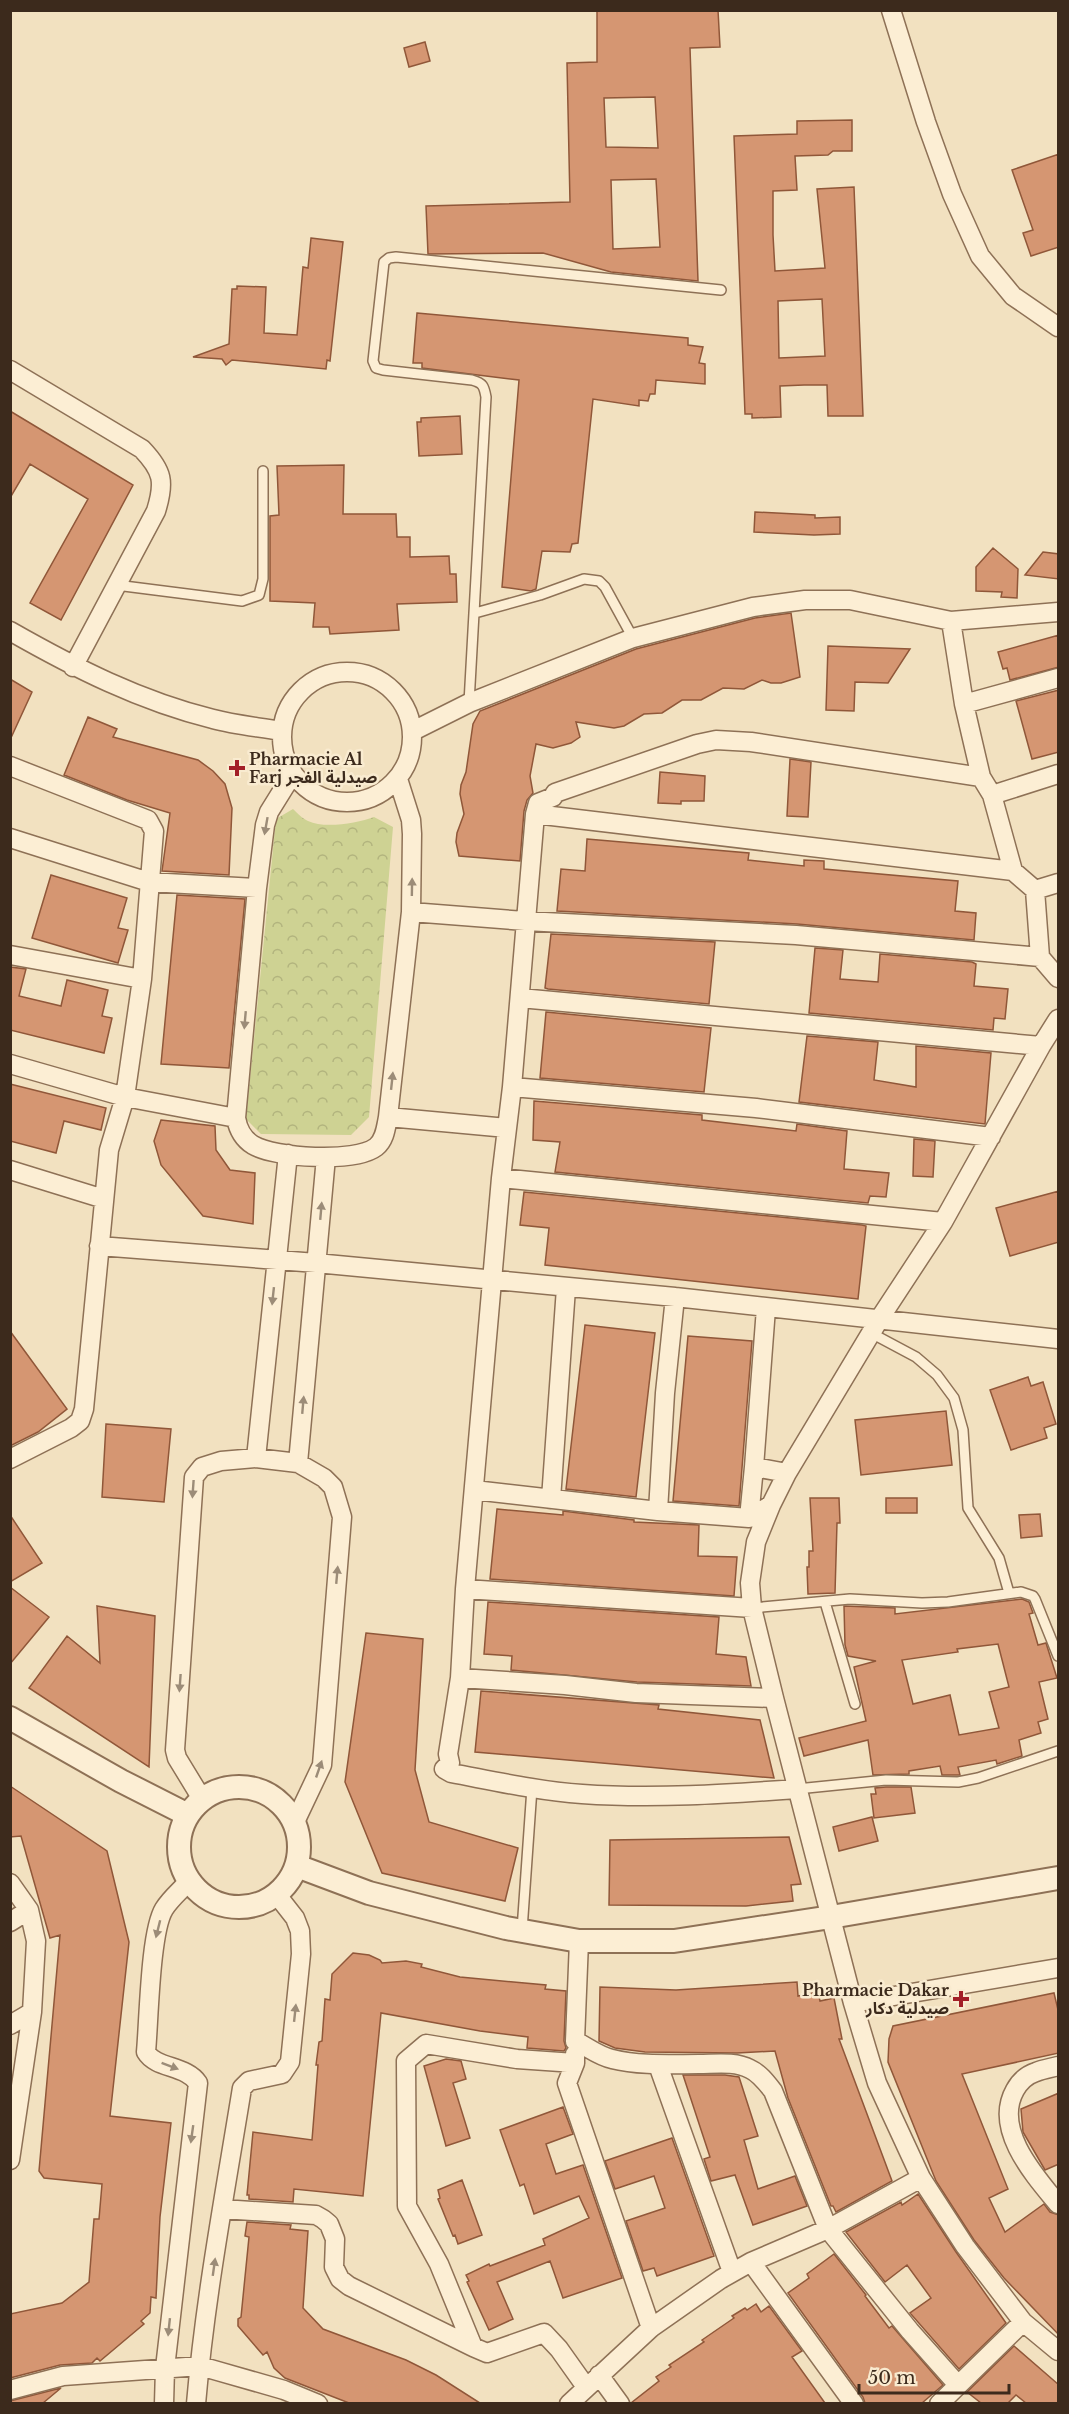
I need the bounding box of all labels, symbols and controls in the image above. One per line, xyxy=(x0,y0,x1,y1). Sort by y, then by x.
place label: Pharmacie Al Farj صيدلية الفجر xyxy=(249,749,377,787)
marker: Pharmacie Al Farj صيدلية الفجر xyxy=(230,761,244,775)
one-way arrow xyxy=(261,816,270,835)
one-way arrow xyxy=(407,877,417,896)
one-way arrow xyxy=(240,1010,250,1029)
one-way arrow xyxy=(387,1071,397,1090)
one-way arrow xyxy=(316,1201,326,1220)
one-way arrow xyxy=(268,1286,278,1305)
one-way arrow xyxy=(298,1395,308,1414)
one-way arrow xyxy=(188,1479,198,1498)
one-way arrow xyxy=(332,1566,342,1585)
one-way arrow xyxy=(175,1674,185,1693)
one-way arrow xyxy=(314,1760,324,1778)
one-way arrow xyxy=(152,1920,162,1938)
place label: Pharmacie Dakar صيدلية دكار xyxy=(802,1980,949,2018)
marker: Pharmacie Dakar صيدلية دكار xyxy=(954,1992,968,2006)
one-way arrow xyxy=(290,2003,300,2022)
one-way arrow xyxy=(161,2062,179,2071)
one-way arrow xyxy=(188,2124,197,2143)
one-way arrow xyxy=(209,2257,218,2276)
one-way arrow xyxy=(165,2318,174,2337)
scale bar xyxy=(859,2357,1009,2395)
text: 50 m xyxy=(868,2367,916,2389)

